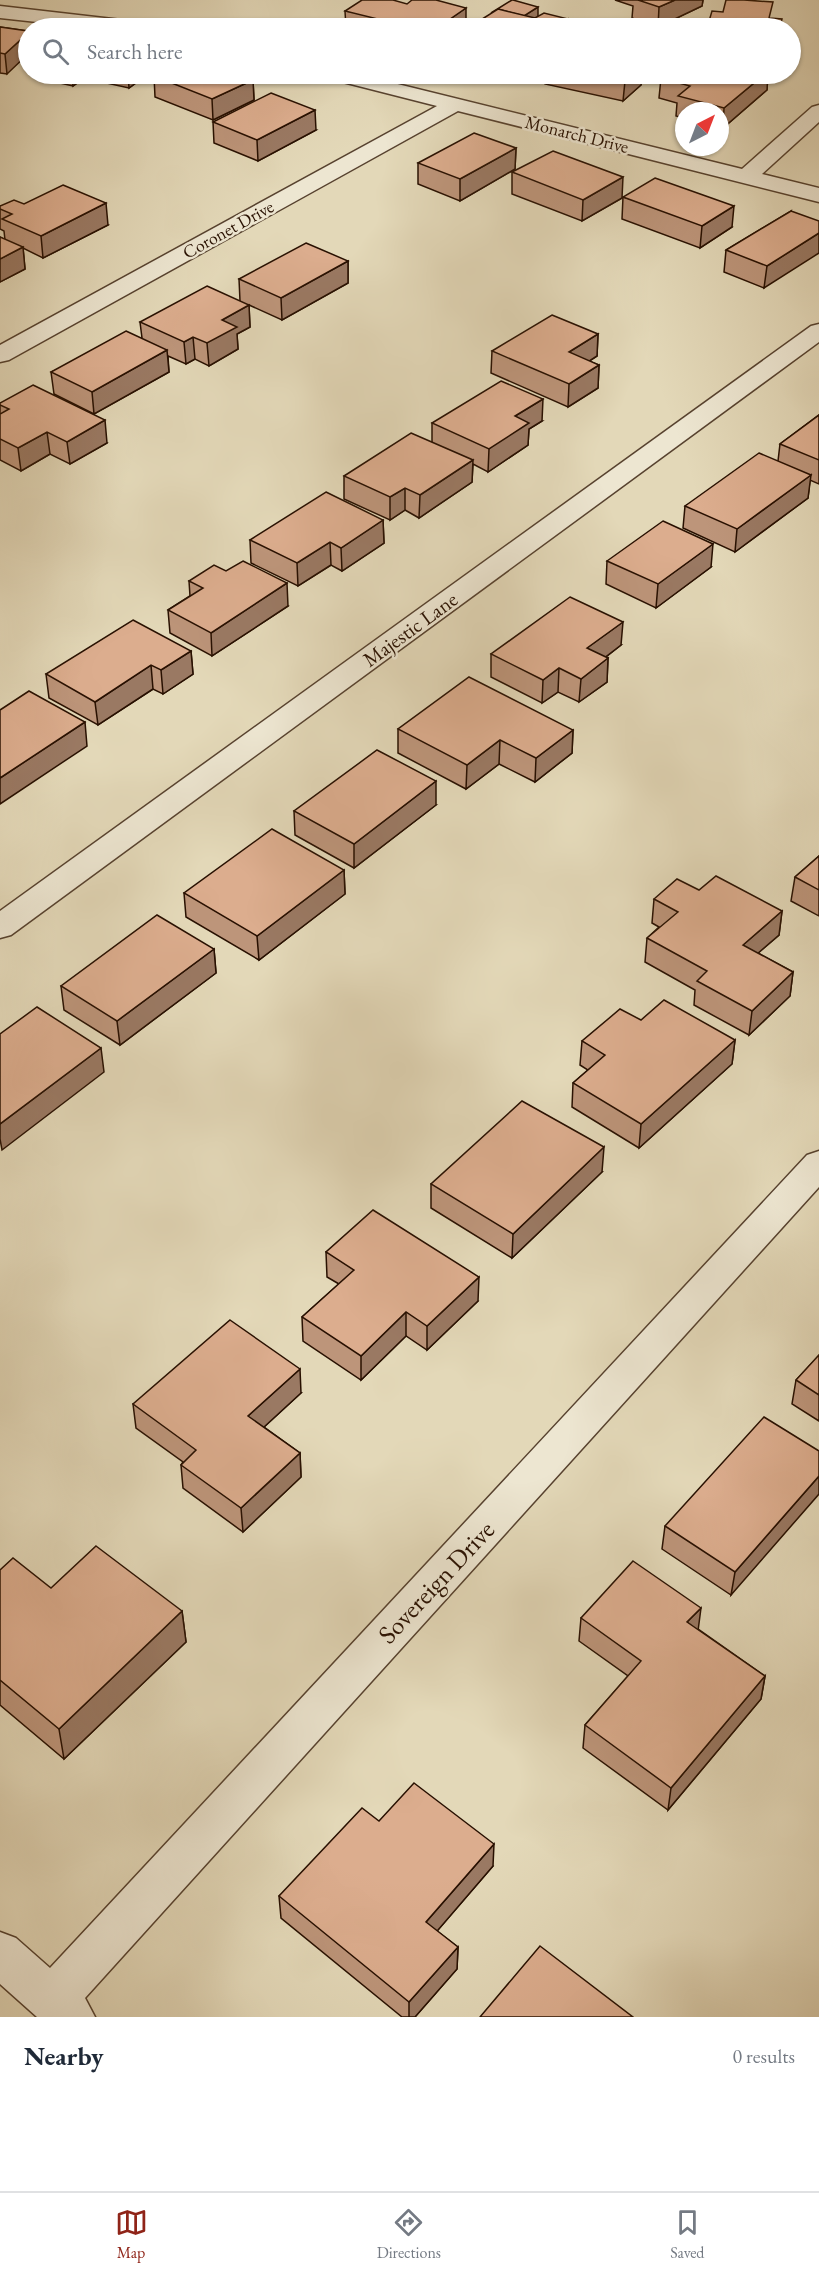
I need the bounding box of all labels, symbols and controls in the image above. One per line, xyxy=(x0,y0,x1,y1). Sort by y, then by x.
search box xyxy=(18,18,801,84)
icon: search xyxy=(39,35,72,68)
text: Search here xyxy=(87,37,182,66)
north arrow xyxy=(675,102,729,156)
street label: Monarch Drive xyxy=(523,110,631,158)
street label: Coronet Drive xyxy=(178,194,278,264)
street label: Majestic Lane xyxy=(357,586,463,672)
street label: Sovereign Drive xyxy=(370,1513,502,1651)
text: Nearby xyxy=(24,2039,104,2073)
text: 0 results xyxy=(732,2043,795,2069)
tab: Map xyxy=(115,2206,148,2263)
tab: Directions xyxy=(377,2206,441,2263)
tab: Saved xyxy=(670,2206,704,2263)

